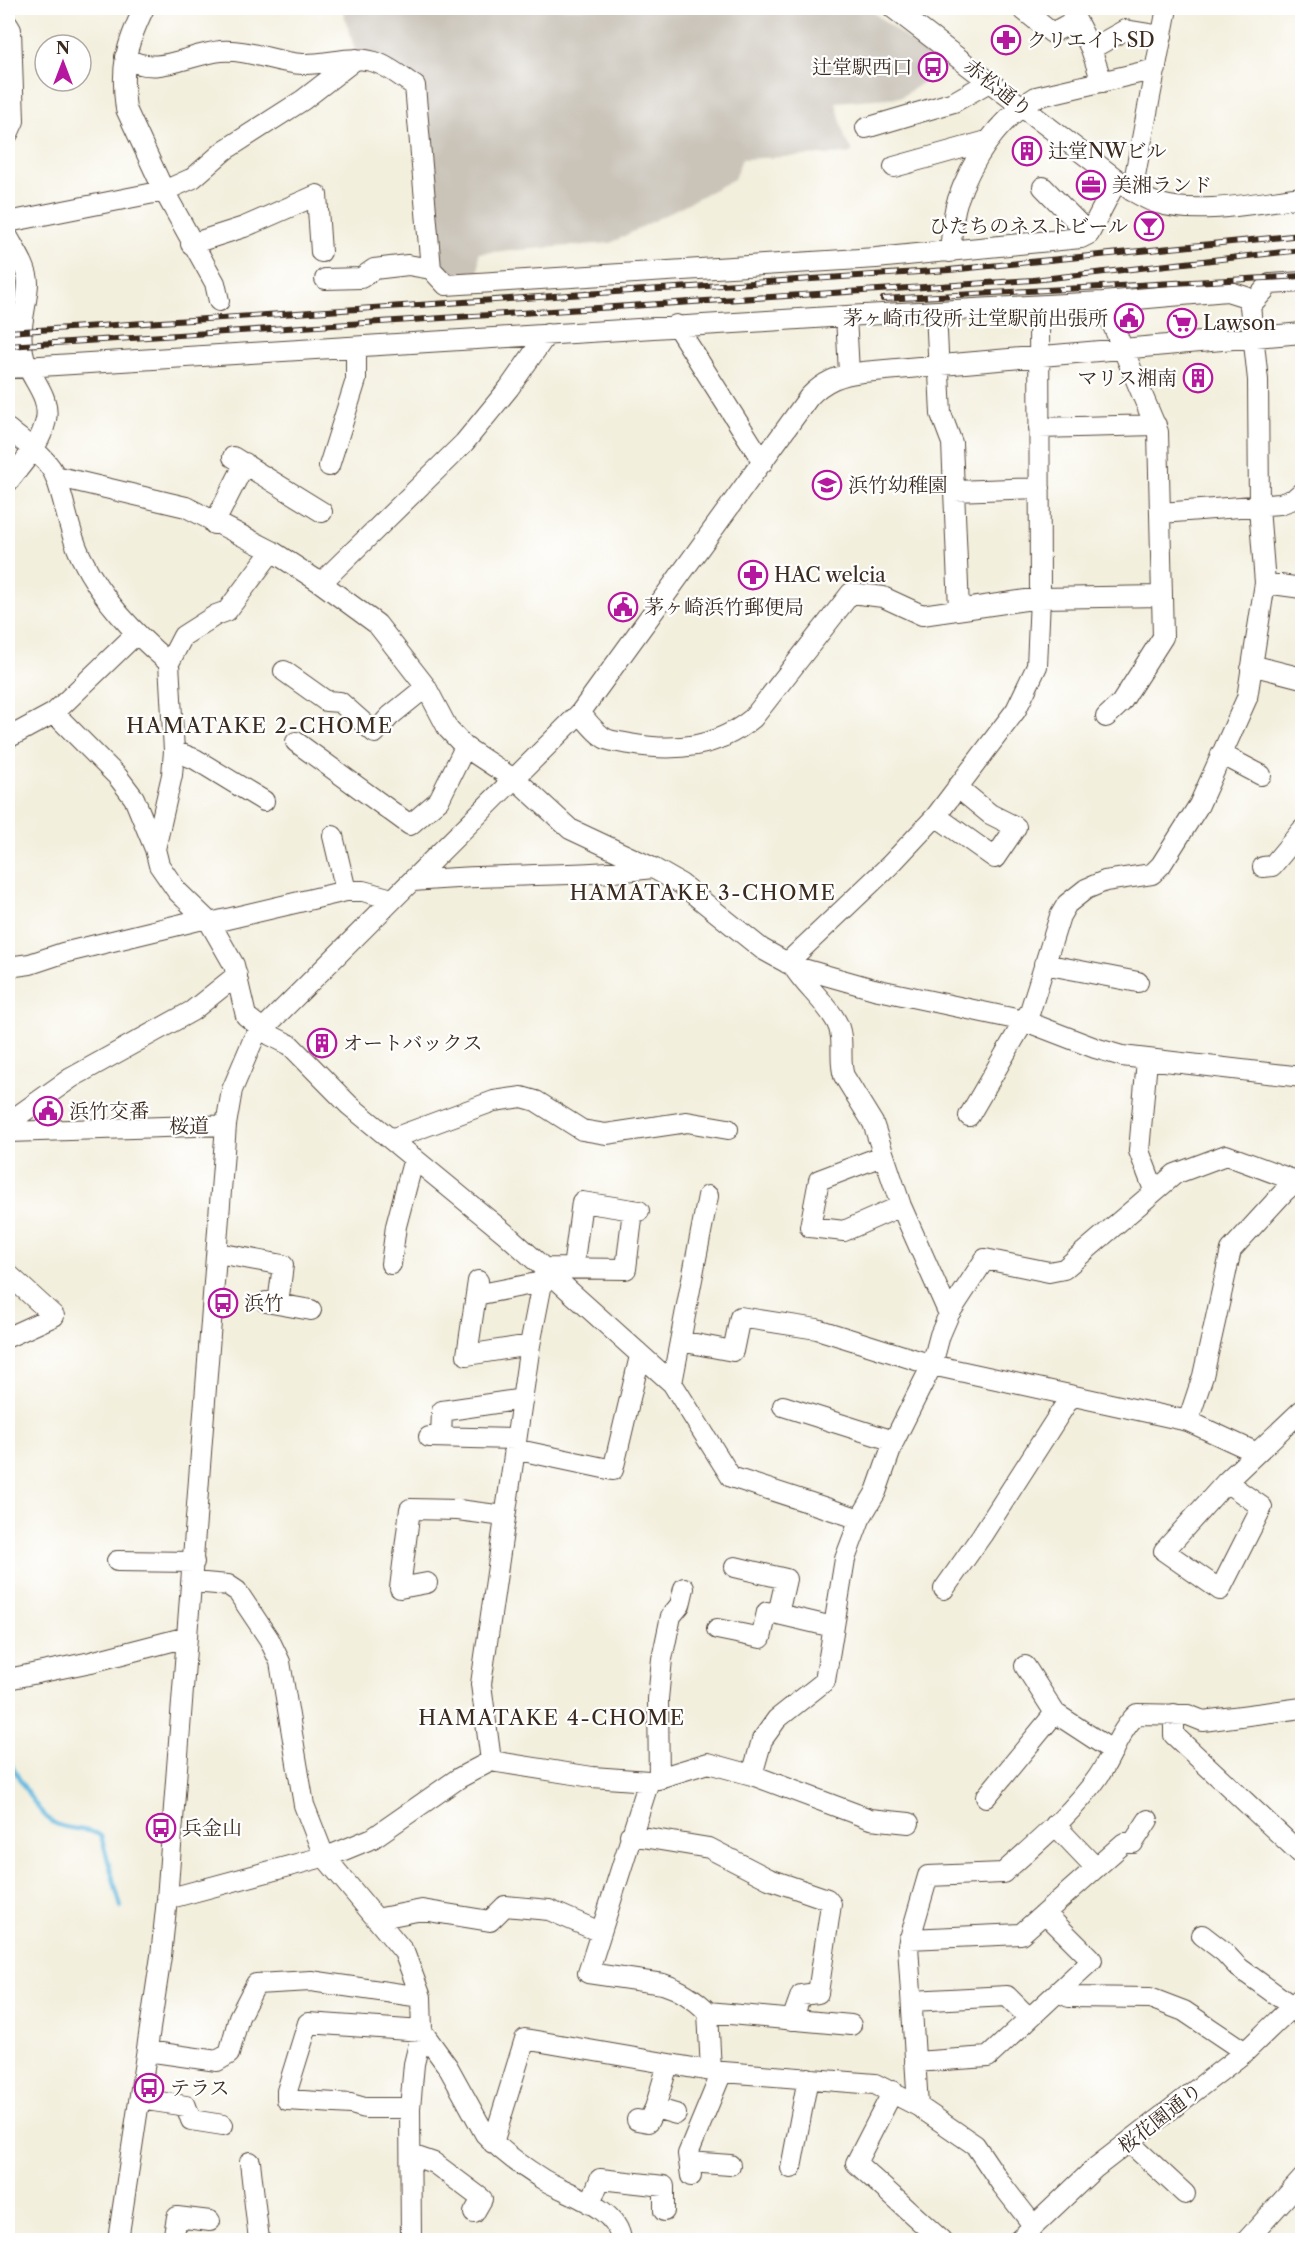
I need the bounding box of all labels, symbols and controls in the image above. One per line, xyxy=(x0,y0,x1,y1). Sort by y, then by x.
pharmacy icon: クリエイトSD xyxy=(990,24,1022,56)
place label: クリエイトSD xyxy=(1027,28,1155,52)
north arrow xyxy=(33,33,93,93)
text: N xyxy=(56,38,70,58)
bus stop icon: 辻堂駅西口 xyxy=(917,51,949,83)
street label: 赤松通り xyxy=(959,54,1037,122)
place label: 辻堂駅西口 xyxy=(812,55,912,79)
building icon: 辻堂NWビル xyxy=(1011,135,1043,167)
place label: 辻堂NWビル xyxy=(1048,139,1166,163)
office icon: 美湘ランド xyxy=(1075,169,1107,201)
place label: 美湘ランド xyxy=(1112,173,1212,197)
bar icon: ひたちのネストビール xyxy=(1133,210,1165,242)
place label: ひたちのネストビール xyxy=(929,214,1128,238)
public building icon: 茅ヶ崎市役所 辻堂駅前出張所 xyxy=(1113,302,1145,334)
place label: 茅ヶ崎市役所 辻堂駅前出張所 xyxy=(843,306,1108,330)
supermarket icon: Lawson xyxy=(1166,307,1198,339)
place label: Lawson xyxy=(1203,311,1276,335)
building icon: マリス湘南 xyxy=(1182,362,1214,394)
place label: マリス湘南 xyxy=(1077,366,1177,390)
school or university icon: 浜竹幼稚園 xyxy=(811,469,843,501)
place label: 浜竹幼稚園 xyxy=(848,473,948,497)
pharmacy icon: HAC welcia xyxy=(737,559,769,591)
place label: HAC welcia xyxy=(774,563,886,587)
public building icon: 茅ヶ崎浜竹郵便局 xyxy=(607,591,639,623)
place label: 茅ヶ崎浜竹郵便局 xyxy=(644,595,804,619)
district label: HAMATAKE 2-CHOME xyxy=(126,713,394,738)
district label: HAMATAKE 3-CHOME xyxy=(570,880,836,905)
building icon: オートバックス xyxy=(306,1027,338,1059)
place label: オートバックス xyxy=(343,1031,482,1055)
public building icon: 浜竹交番 xyxy=(32,1095,64,1127)
place label: 浜竹交番 xyxy=(69,1099,149,1123)
street label: 桜道 xyxy=(169,1114,209,1138)
bus stop icon: 浜竹 xyxy=(207,1287,239,1319)
place label: 浜竹 xyxy=(244,1291,284,1315)
district label: HAMATAKE 4-CHOME xyxy=(418,1705,686,1730)
bus stop icon: 兵金山 xyxy=(145,1812,177,1844)
place label: 兵金山 xyxy=(182,1816,242,1840)
bus stop icon: テラス xyxy=(133,2072,165,2104)
place label: テラス xyxy=(170,2076,229,2100)
street label: 桜花園通り xyxy=(1113,2078,1207,2158)

